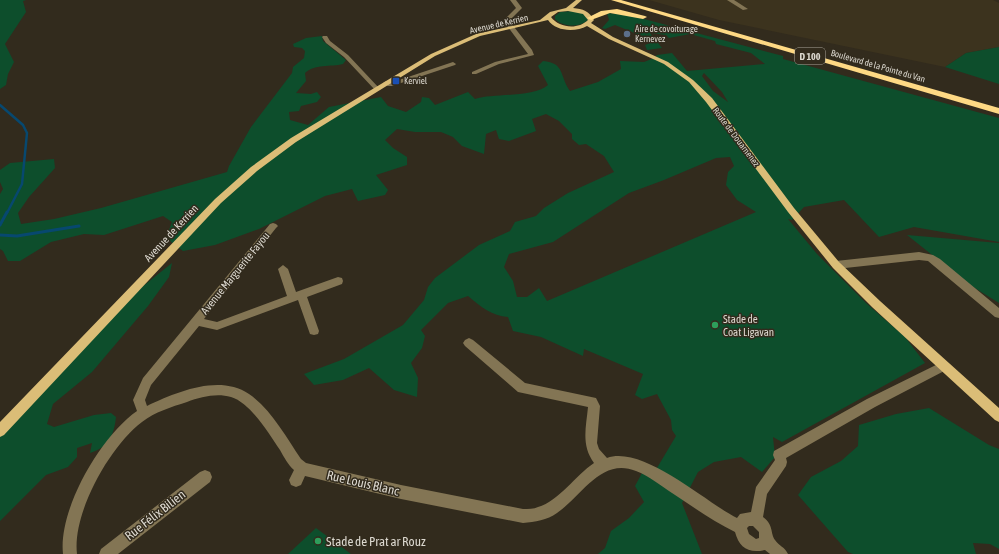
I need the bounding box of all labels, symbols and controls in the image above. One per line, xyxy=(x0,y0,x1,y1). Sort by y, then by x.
street label: Avenue de Kerrien xyxy=(469,12,529,36)
place label: Aire de covoiturage Kernevez xyxy=(635,24,698,44)
marker: Aire de covoiturage Kernevez xyxy=(622,29,632,39)
road number: D 100 xyxy=(795,48,825,64)
street label: Boulevard de la Pointe du Van xyxy=(830,48,926,84)
marker: Kerviel xyxy=(391,76,401,86)
place label: Kerviel xyxy=(404,76,428,86)
street label: Route de Douarnenez xyxy=(711,106,762,169)
street label: Avenue de Kerrien xyxy=(142,202,200,264)
street label: Avenue Marguerite Fayou xyxy=(198,230,272,316)
place label: Stade de Coat Ligavan xyxy=(723,313,774,338)
marker: Stade de Coat Ligavan xyxy=(710,320,720,330)
street label: Rue Louis Blanc xyxy=(325,467,401,499)
street label: Rue Félix Bilien xyxy=(122,487,188,543)
place label: Stade de Prat ar Rouz xyxy=(326,534,426,549)
marker: Stade de Prat ar Rouz xyxy=(313,536,323,546)

